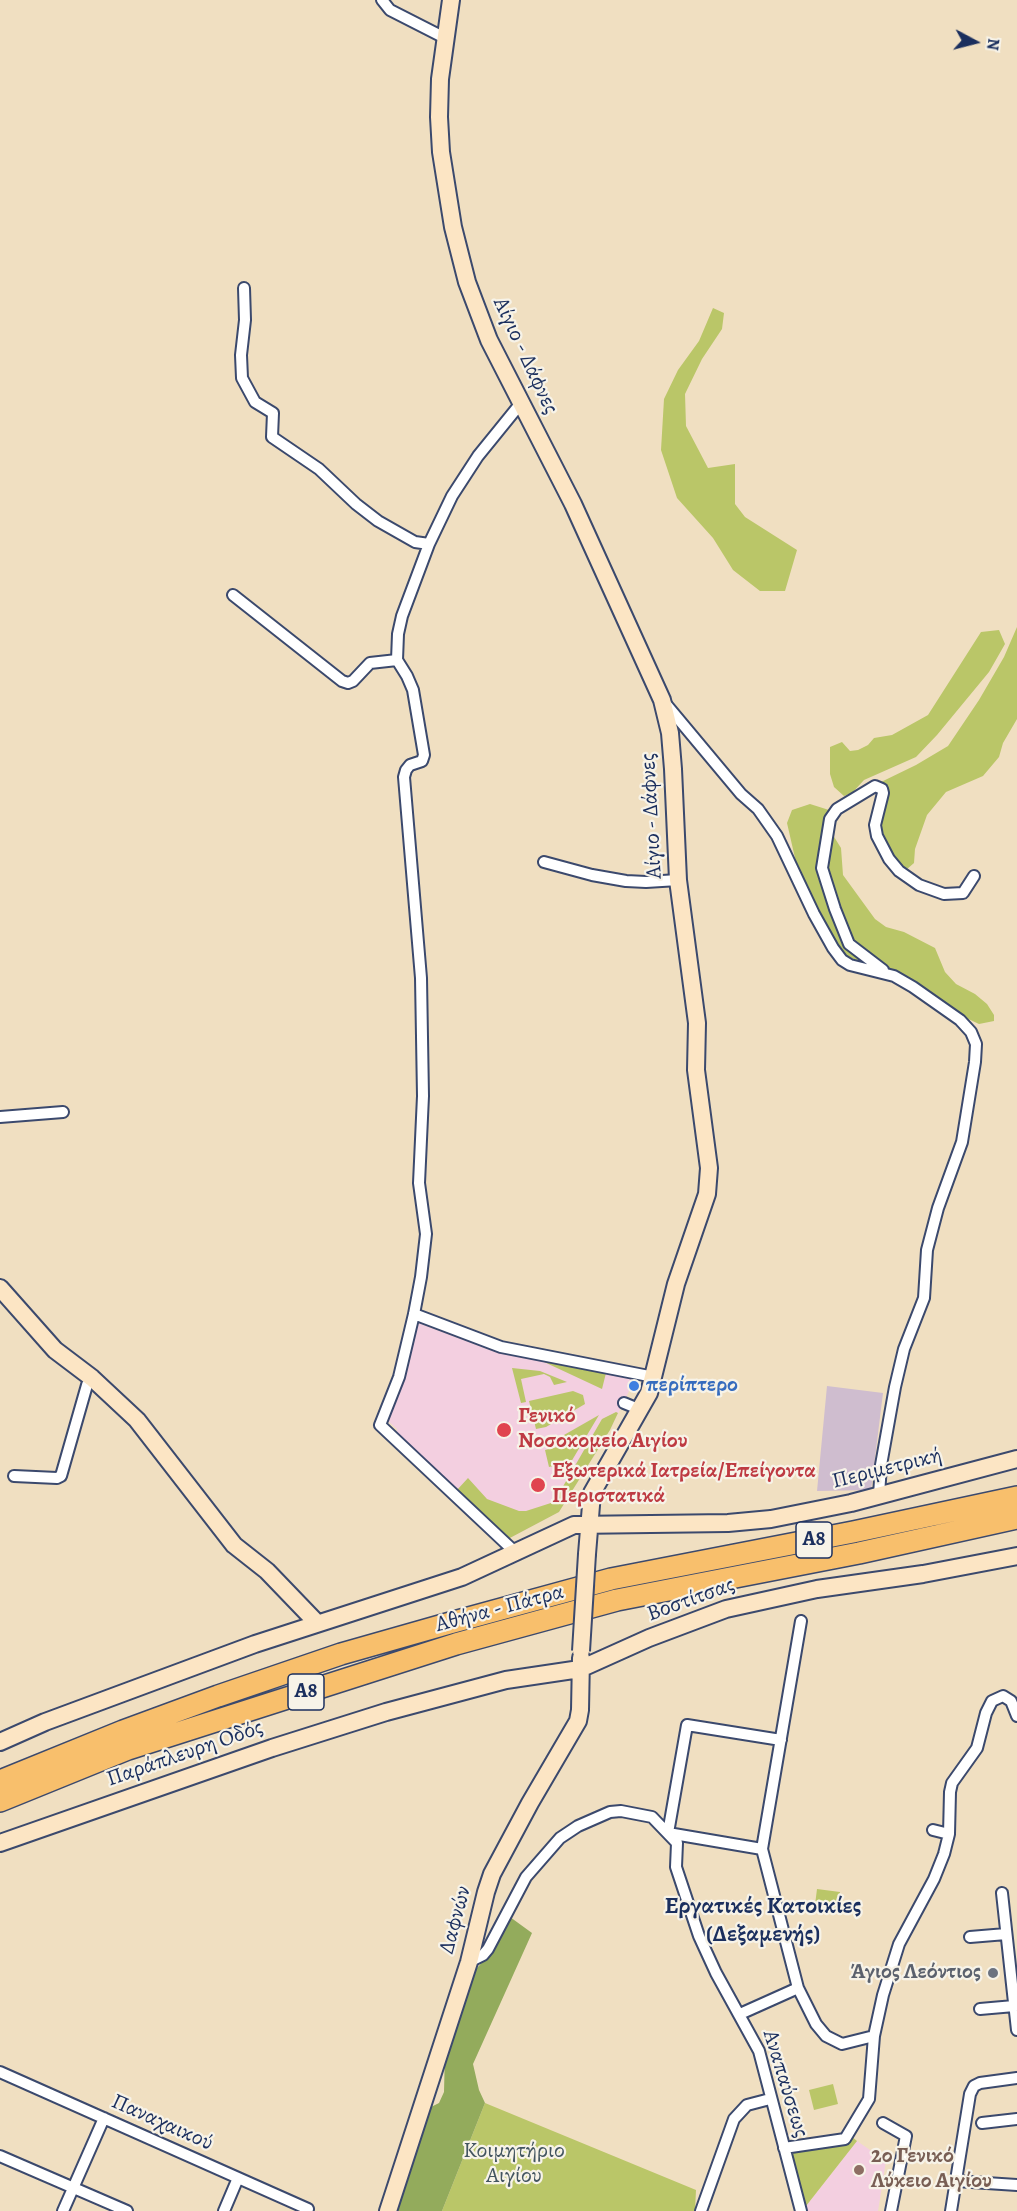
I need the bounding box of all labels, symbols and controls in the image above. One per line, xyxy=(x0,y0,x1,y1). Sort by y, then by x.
north arrow xyxy=(945,12,1005,72)
text: N xyxy=(981,37,1004,51)
street label: Αίγιο - Δάφνες xyxy=(486,293,564,419)
street label: Αίγιο - Δάφνες xyxy=(636,753,668,879)
place label: περίπτερο xyxy=(646,1373,738,1399)
marker: περίπτερο xyxy=(627,1379,641,1393)
place label: Γενικό Νοσοκομείο Αιγίου xyxy=(518,1404,688,1456)
marker: Γενικό Νοσοκομείο Αιγίου xyxy=(495,1421,513,1439)
street label: Περιμετρική xyxy=(829,1443,945,1495)
place label: Εξωτερικά Ιατρεία/Επείγοντα Περιστατικά xyxy=(552,1459,816,1510)
marker: Εξωτερικά Ιατρεία/Επείγοντα Περιστατικά xyxy=(529,1476,547,1494)
road number: Α8 xyxy=(796,1522,832,1558)
street label: Βοστίτσας xyxy=(644,1572,738,1628)
street label: Αθήνα - Πάτρα xyxy=(433,1579,567,1639)
road number: Α8 xyxy=(288,1674,324,1710)
street label: Παράπλευρη Οδός xyxy=(103,1715,267,1793)
street label: Δαφνών xyxy=(434,1883,478,1957)
district label: Εργατικές Κατοικίες (Δεξαμενής) xyxy=(664,1893,862,1949)
place label: Άγιος Λεόντιος xyxy=(850,1960,981,1986)
marker: Άγιος Λεόντιος xyxy=(986,1966,1000,1980)
street label: Αναπαύσεως xyxy=(756,2027,814,2141)
street label: Παναχαικού xyxy=(107,2089,217,2157)
park label: Κοιμητήριο Αιγίου xyxy=(463,2139,565,2190)
place label: 2ο Γενικό Λύκειο Αιγίου xyxy=(871,2144,992,2196)
marker: 2ο Γενικό Λύκειο Αιγίου xyxy=(852,2163,866,2177)

